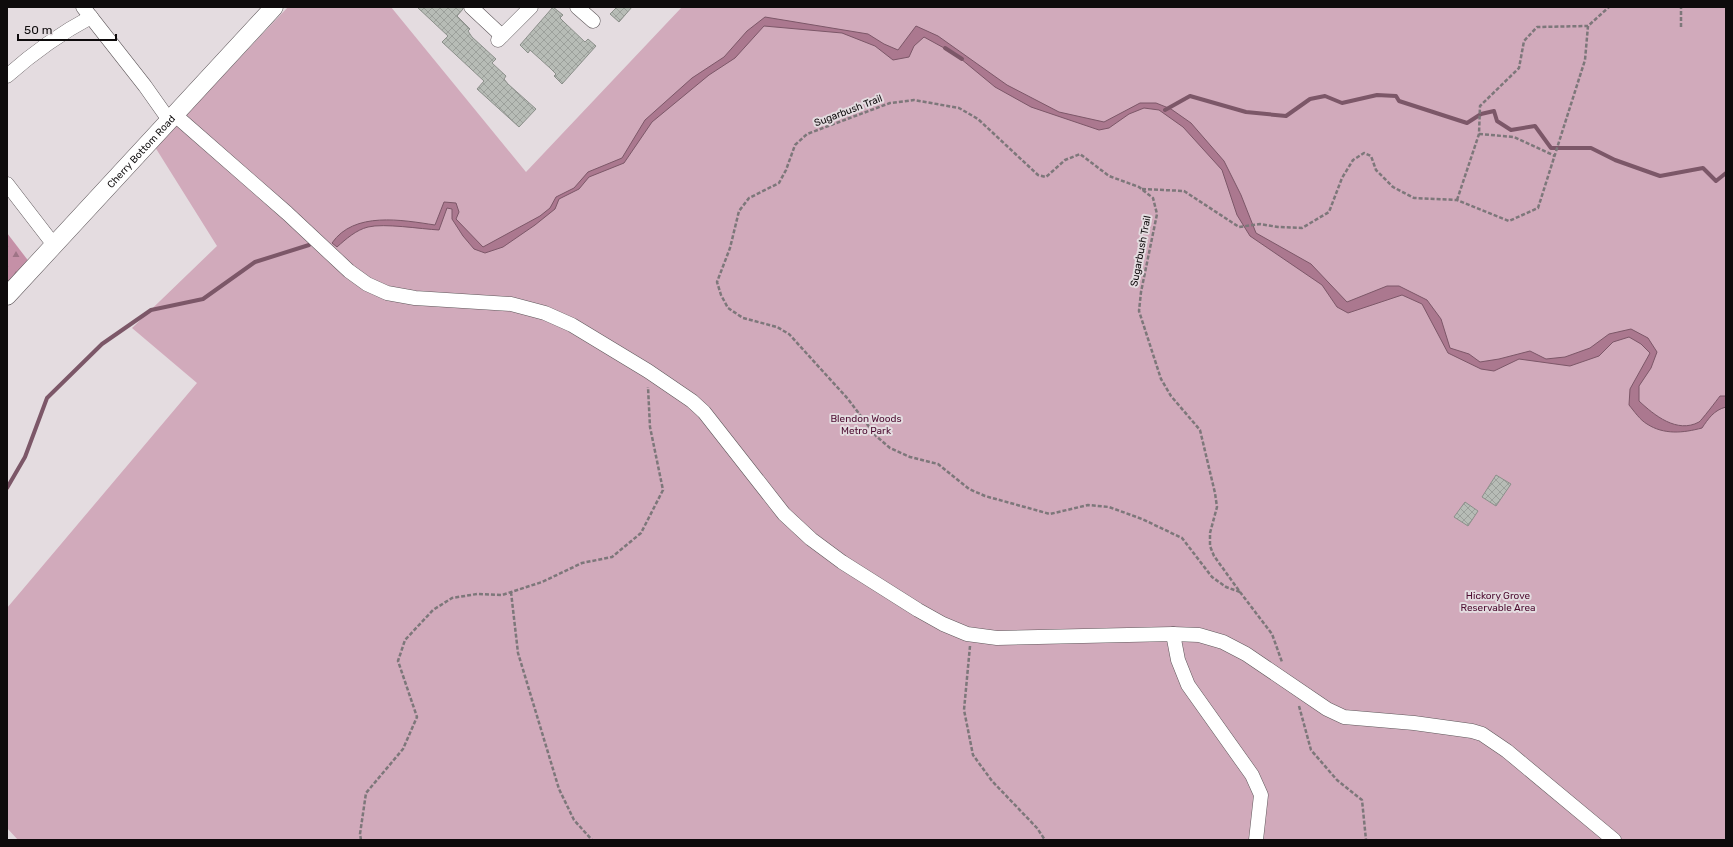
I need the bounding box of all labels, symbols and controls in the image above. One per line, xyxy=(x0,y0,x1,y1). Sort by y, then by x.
scale bar xyxy=(18,16,116,42)
text: 50 m xyxy=(24,23,52,37)
street label: Sugarbush Trail xyxy=(813,92,884,129)
street label: Cherry Bottom Road xyxy=(105,113,178,191)
street label: Sugarbush Trail xyxy=(1128,215,1154,288)
park label: Blendon Woods Metro Park xyxy=(830,413,902,437)
park label: Hickory Grove Reservable Area xyxy=(1460,590,1536,614)

